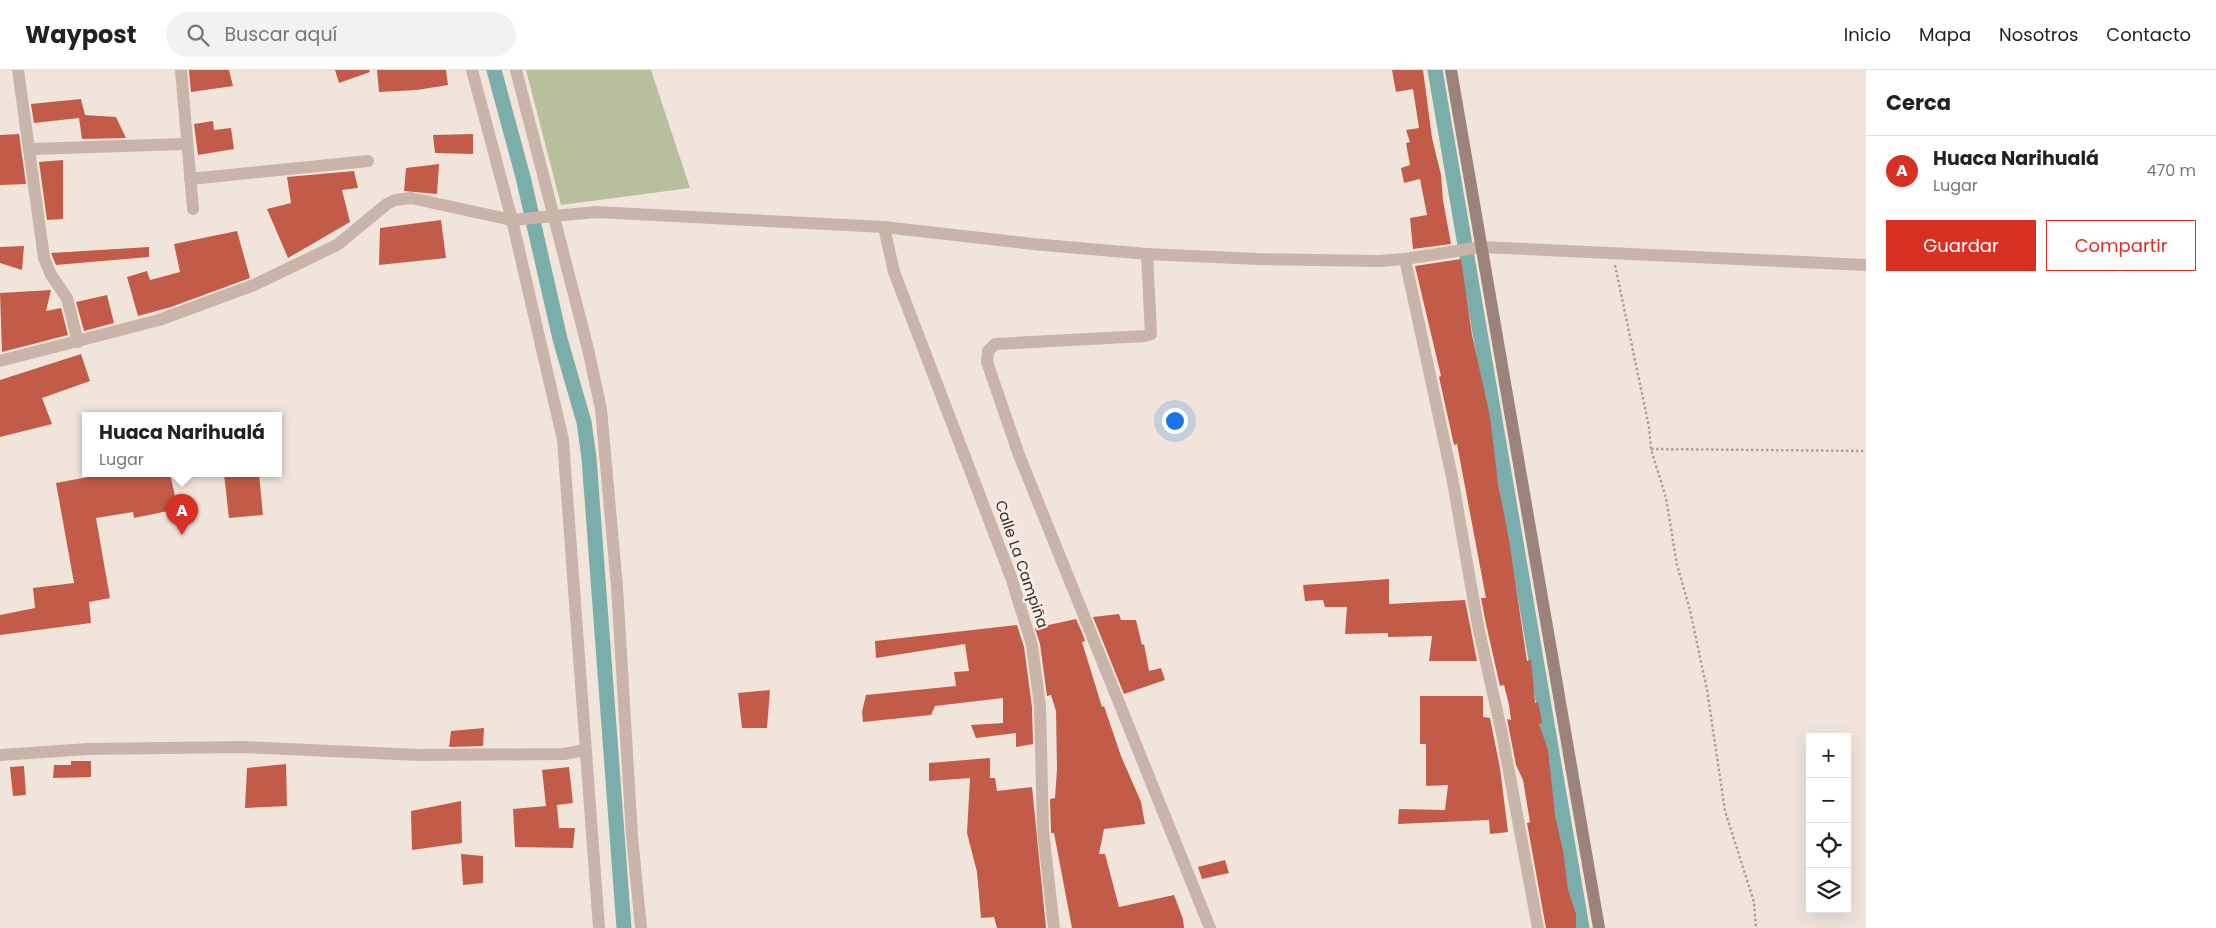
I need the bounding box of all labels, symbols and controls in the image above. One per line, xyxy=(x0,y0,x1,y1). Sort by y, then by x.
search box xyxy=(166,12,516,57)
text: Waypost xyxy=(25,18,136,51)
icon: search xyxy=(184,21,212,49)
text: Buscar aquí xyxy=(224,21,337,48)
text: Inicio xyxy=(1844,22,1891,47)
text: Mapa xyxy=(1919,22,1971,47)
text: Nosotros xyxy=(1999,22,2078,47)
text: Contacto xyxy=(2106,22,2191,47)
text: Cerca xyxy=(1886,88,1951,117)
text: Huaca Narihualá xyxy=(1933,145,2099,172)
text: A xyxy=(1896,159,1908,182)
text: 470 m xyxy=(2146,159,2196,182)
text: Lugar xyxy=(1933,174,1978,197)
button: Guardar xyxy=(1886,220,2036,271)
button: Compartir xyxy=(2046,220,2196,271)
your location xyxy=(1162,408,1188,434)
popup xyxy=(82,412,282,477)
text: Huaca Narihualá xyxy=(99,419,265,446)
text: Lugar xyxy=(99,448,144,471)
pin: A xyxy=(166,494,198,535)
street label: Calle La Campiña xyxy=(990,497,1054,631)
map controls xyxy=(1806,733,1851,913)
button: + xyxy=(1806,733,1851,778)
button: − xyxy=(1806,778,1851,823)
button: locate xyxy=(1806,823,1851,868)
button: layers xyxy=(1806,868,1851,913)

